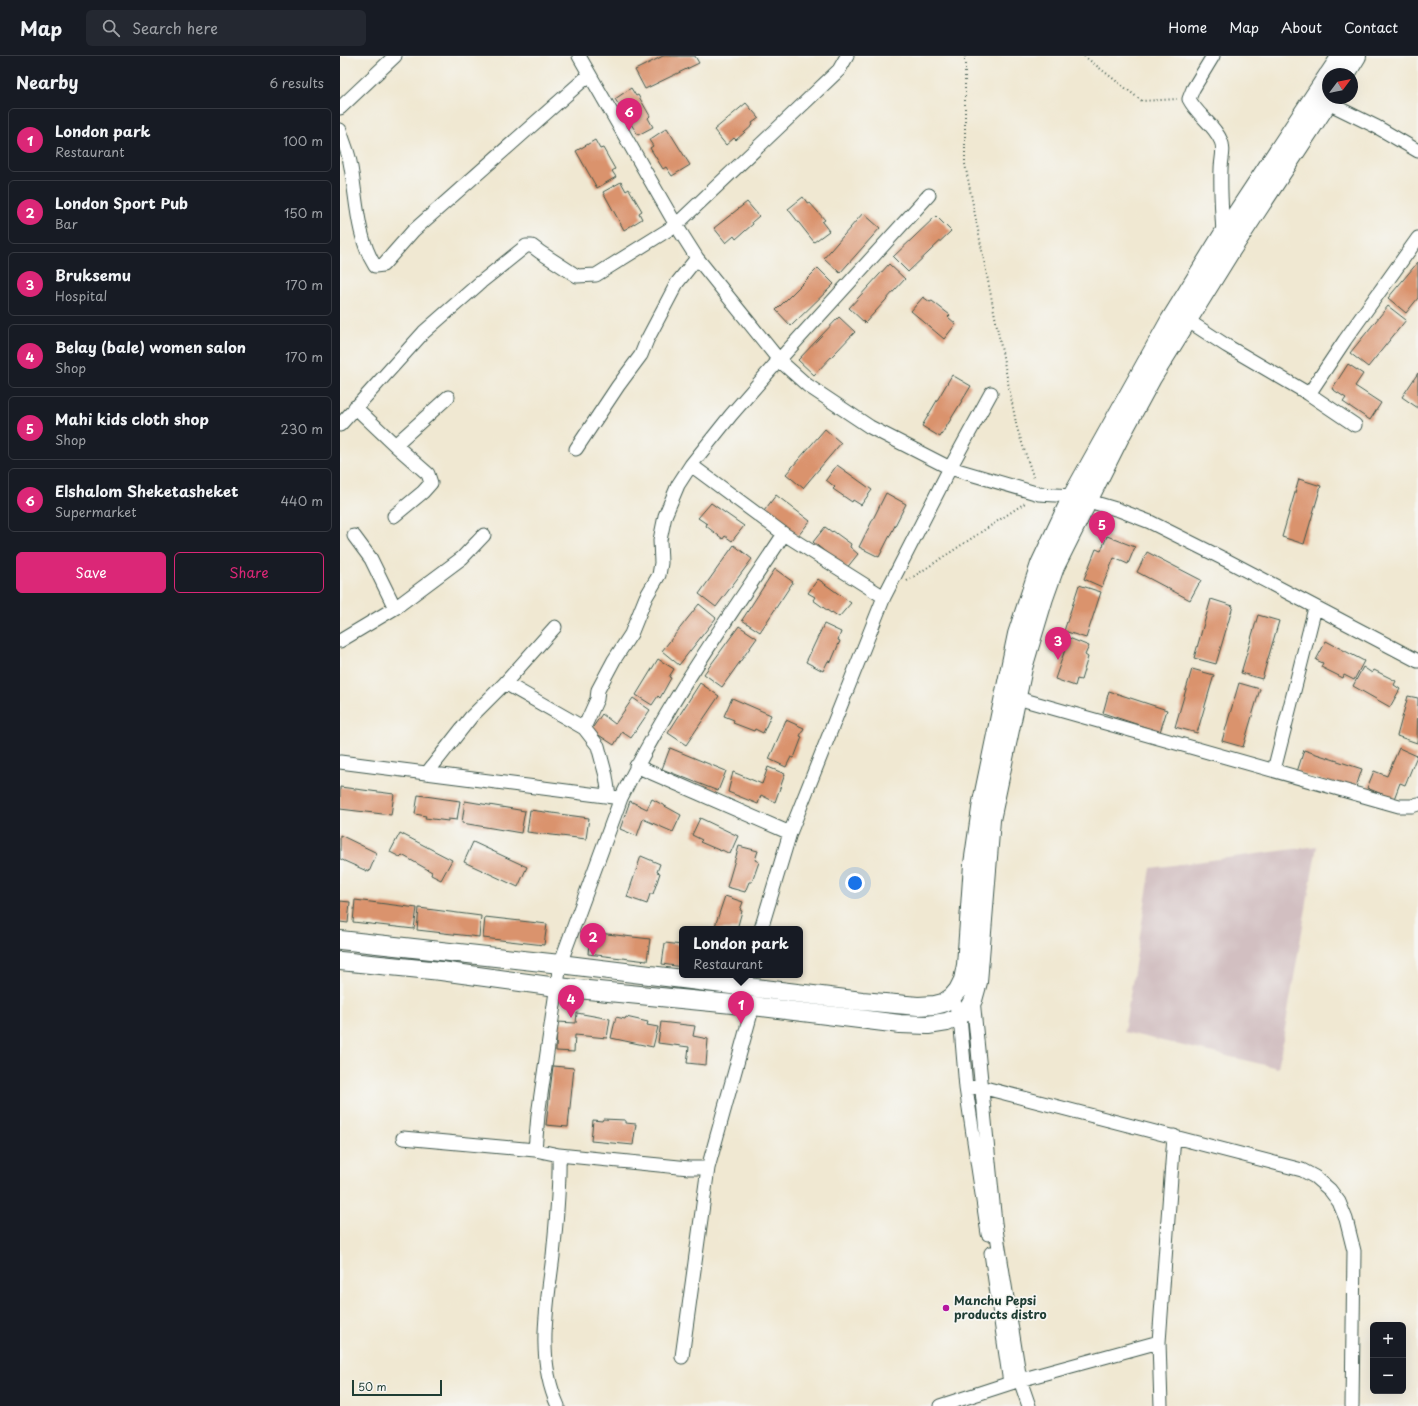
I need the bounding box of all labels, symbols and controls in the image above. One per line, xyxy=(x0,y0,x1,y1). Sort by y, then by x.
search box xyxy=(86,10,366,46)
text: Map xyxy=(20,14,62,42)
text: Search here xyxy=(132,16,218,39)
icon: search xyxy=(100,17,122,39)
text: Home xyxy=(1168,17,1207,38)
text: Map xyxy=(1229,17,1259,38)
text: About xyxy=(1281,17,1322,38)
text: Contact xyxy=(1344,17,1398,38)
north arrow xyxy=(1322,68,1358,104)
text: Nearby xyxy=(16,69,78,95)
text: 6 results xyxy=(269,73,324,92)
pin: 6 xyxy=(616,98,642,131)
text: London park xyxy=(55,119,151,142)
text: 1 xyxy=(27,131,33,150)
text: 100 m xyxy=(283,131,323,150)
text: Restaurant xyxy=(55,142,125,161)
text: London Sport Pub xyxy=(55,191,188,214)
text: 2 xyxy=(25,203,35,222)
text: 150 m xyxy=(284,203,323,222)
text: Bar xyxy=(55,214,78,233)
text: Bruksemu xyxy=(55,263,131,286)
text: 3 xyxy=(26,275,34,294)
text: 170 m xyxy=(285,275,323,294)
text: Hospital xyxy=(55,286,107,305)
text: Belay (bale) women salon xyxy=(55,335,246,358)
text: 4 xyxy=(26,347,34,366)
text: 170 m xyxy=(285,347,323,366)
text: Shop xyxy=(55,358,86,377)
text: Mahi kids cloth shop xyxy=(55,407,209,430)
text: 5 xyxy=(26,419,34,438)
text: 230 m xyxy=(281,419,323,438)
text: Shop xyxy=(55,430,86,449)
text: Elshalom Sheketasheket xyxy=(55,479,238,502)
text: 6 xyxy=(25,491,35,510)
text: 440 m xyxy=(280,491,323,510)
text: Supermarket xyxy=(55,502,137,521)
pin: 5 xyxy=(1089,511,1115,544)
button: Save xyxy=(16,552,166,593)
button: Share xyxy=(174,552,324,593)
pin: 3 xyxy=(1045,627,1071,660)
your location xyxy=(845,873,865,893)
pin: 2 xyxy=(580,923,606,956)
popup xyxy=(679,926,803,978)
text: London park xyxy=(693,931,789,954)
text: Restaurant xyxy=(693,954,763,973)
pin: 4 xyxy=(558,985,584,1018)
pin: 1 xyxy=(728,991,754,1024)
place label: Manchu Pepsi products distro xyxy=(954,1291,1047,1323)
marker: Manchu Pepsi products distro xyxy=(941,1303,951,1313)
map controls xyxy=(1370,1322,1406,1394)
button: + xyxy=(1370,1322,1406,1358)
button: − xyxy=(1370,1358,1406,1394)
scale bar xyxy=(352,1378,442,1397)
text: 50 m xyxy=(358,1378,387,1395)

